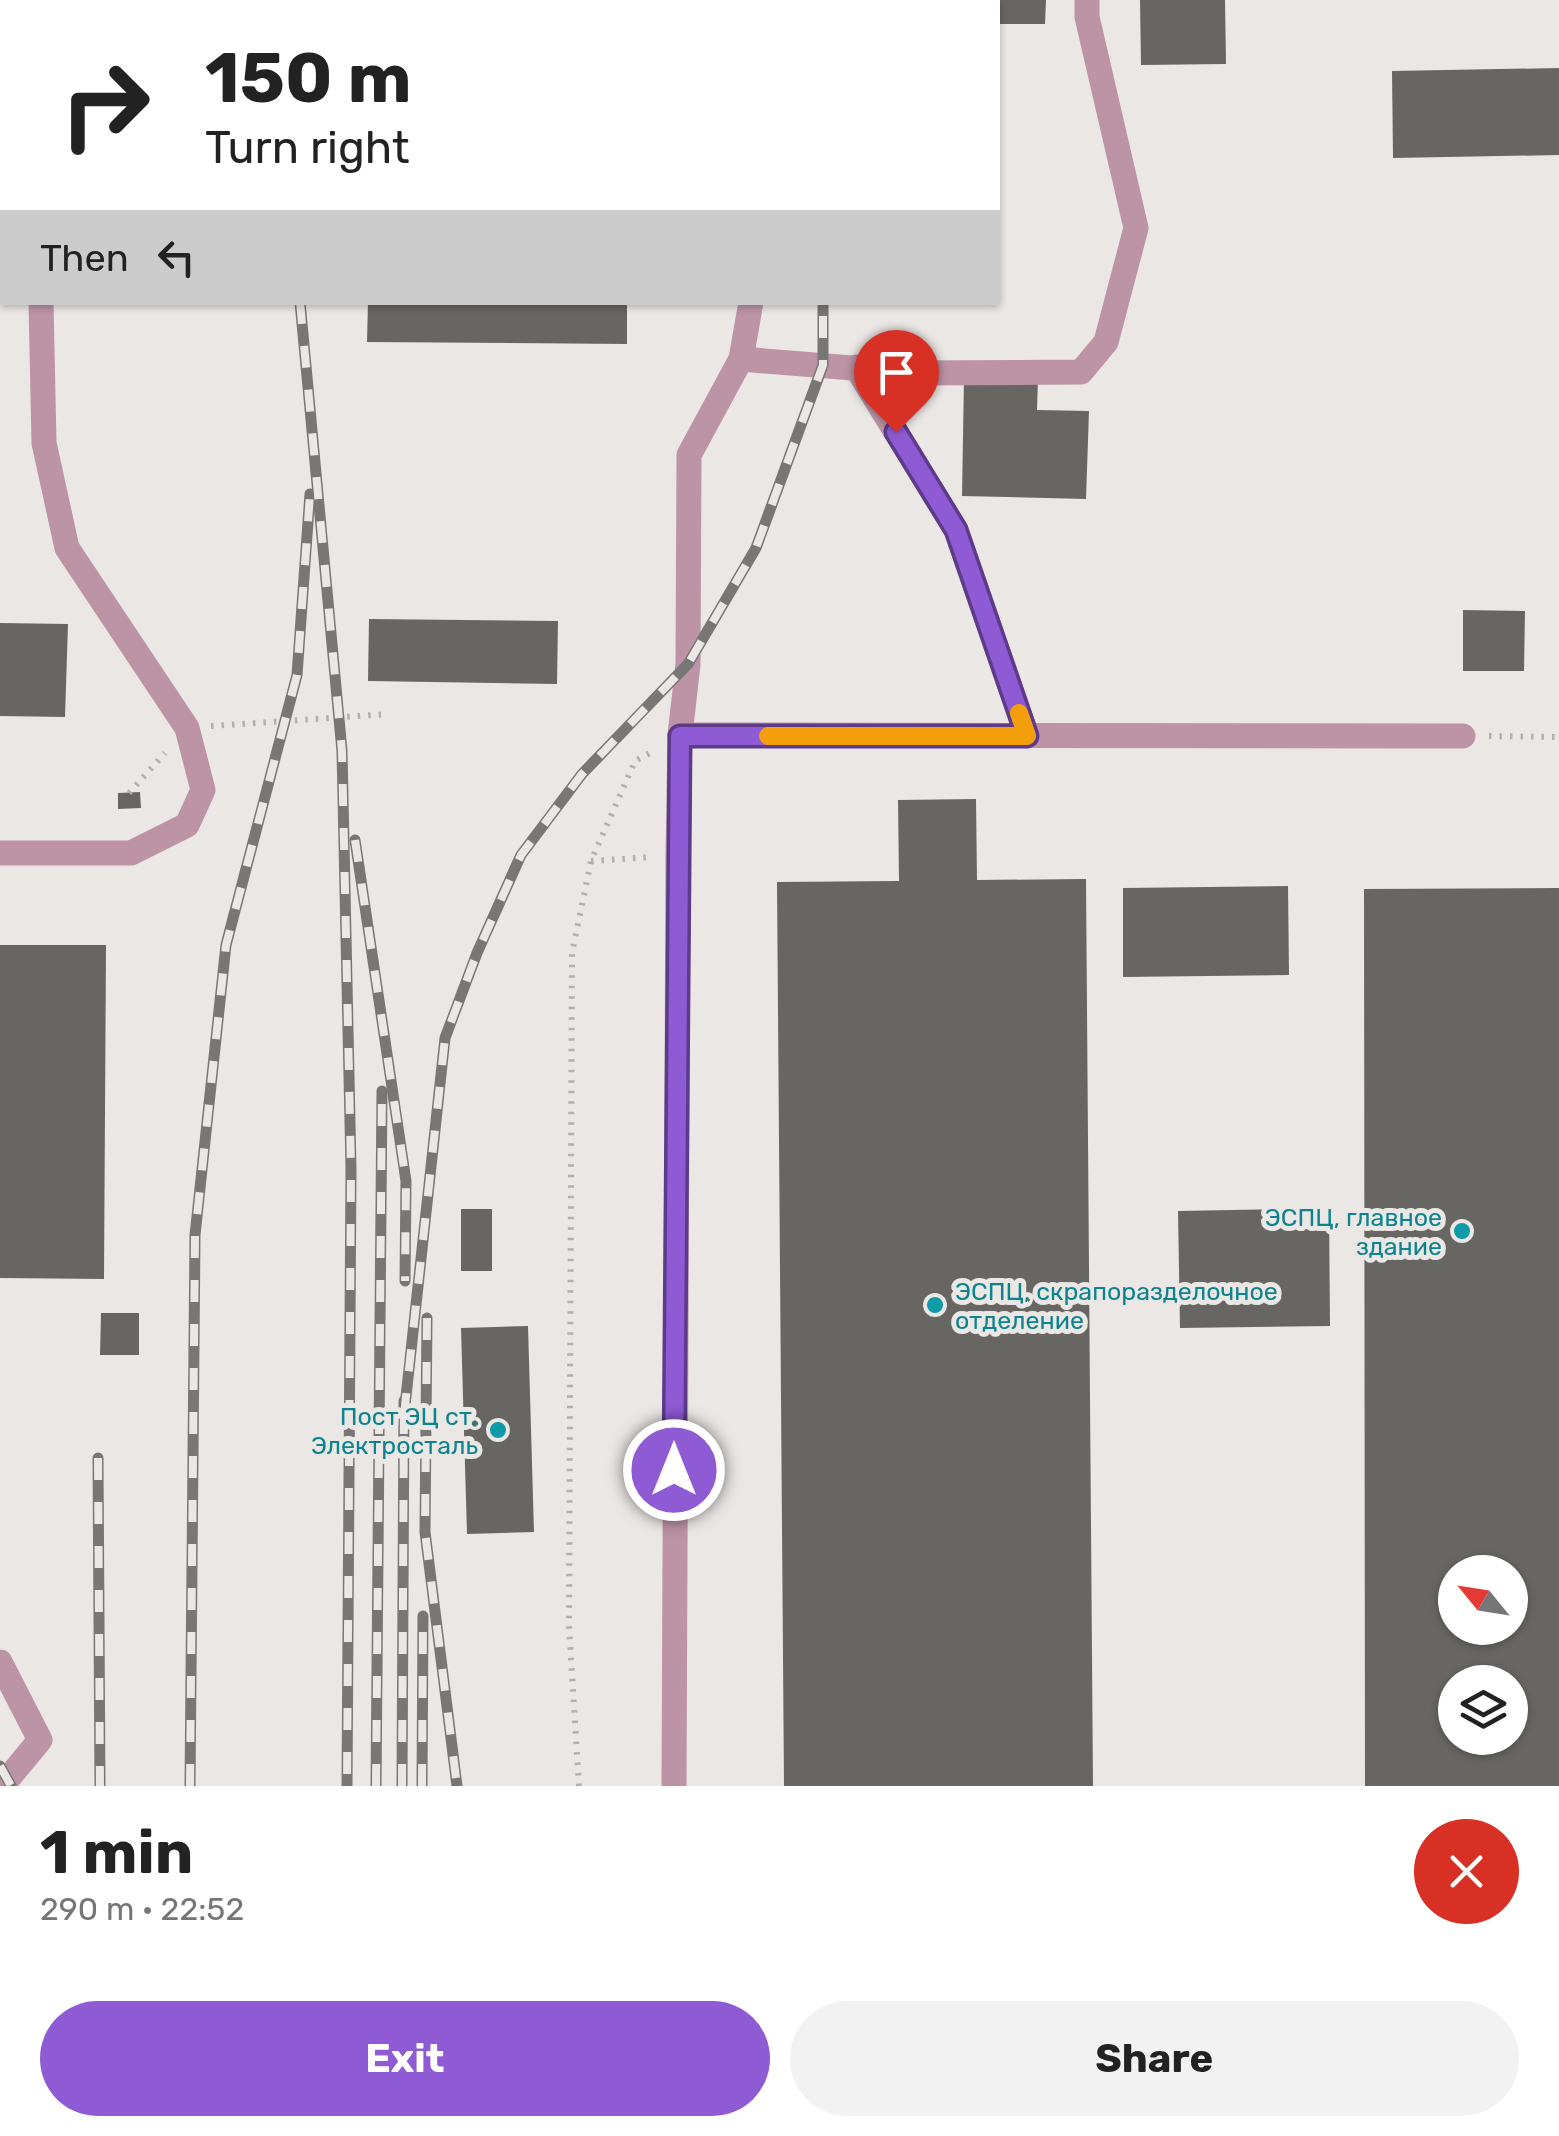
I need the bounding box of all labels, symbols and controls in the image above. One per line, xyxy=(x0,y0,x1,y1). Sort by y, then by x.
text: 150 m xyxy=(205,37,412,120)
icon: right xyxy=(40,40,170,170)
text: Turn right xyxy=(205,121,409,174)
icon: left xyxy=(149,230,204,285)
text: Then xyxy=(40,235,129,281)
pin xyxy=(854,330,939,433)
icon: arrive xyxy=(869,345,924,400)
place label: ЭСПЦ, главное здание xyxy=(1265,1203,1442,1261)
marker: ЭСПЦ, главное здание xyxy=(1451,1220,1473,1242)
place label: ЭСПЦ, скрапоразделочное отделение xyxy=(955,1277,1278,1335)
marker: ЭСПЦ, скрапоразделочное отделение xyxy=(924,1294,946,1316)
place label: Пост ЭЦ ст. Электросталь xyxy=(311,1402,478,1460)
position arrow xyxy=(622,1418,726,1522)
marker: Пост ЭЦ ст. Электросталь xyxy=(487,1419,509,1441)
north arrow xyxy=(1438,1555,1528,1645)
map controls xyxy=(1438,1555,1528,1755)
button: layers xyxy=(1438,1665,1528,1755)
text: 1 min xyxy=(40,1817,193,1888)
button: close xyxy=(1414,1819,1519,1924)
text: 290 m · 22:52 xyxy=(40,1890,244,1928)
button: Exit xyxy=(40,2001,770,2116)
button: Share xyxy=(790,2001,1519,2116)

